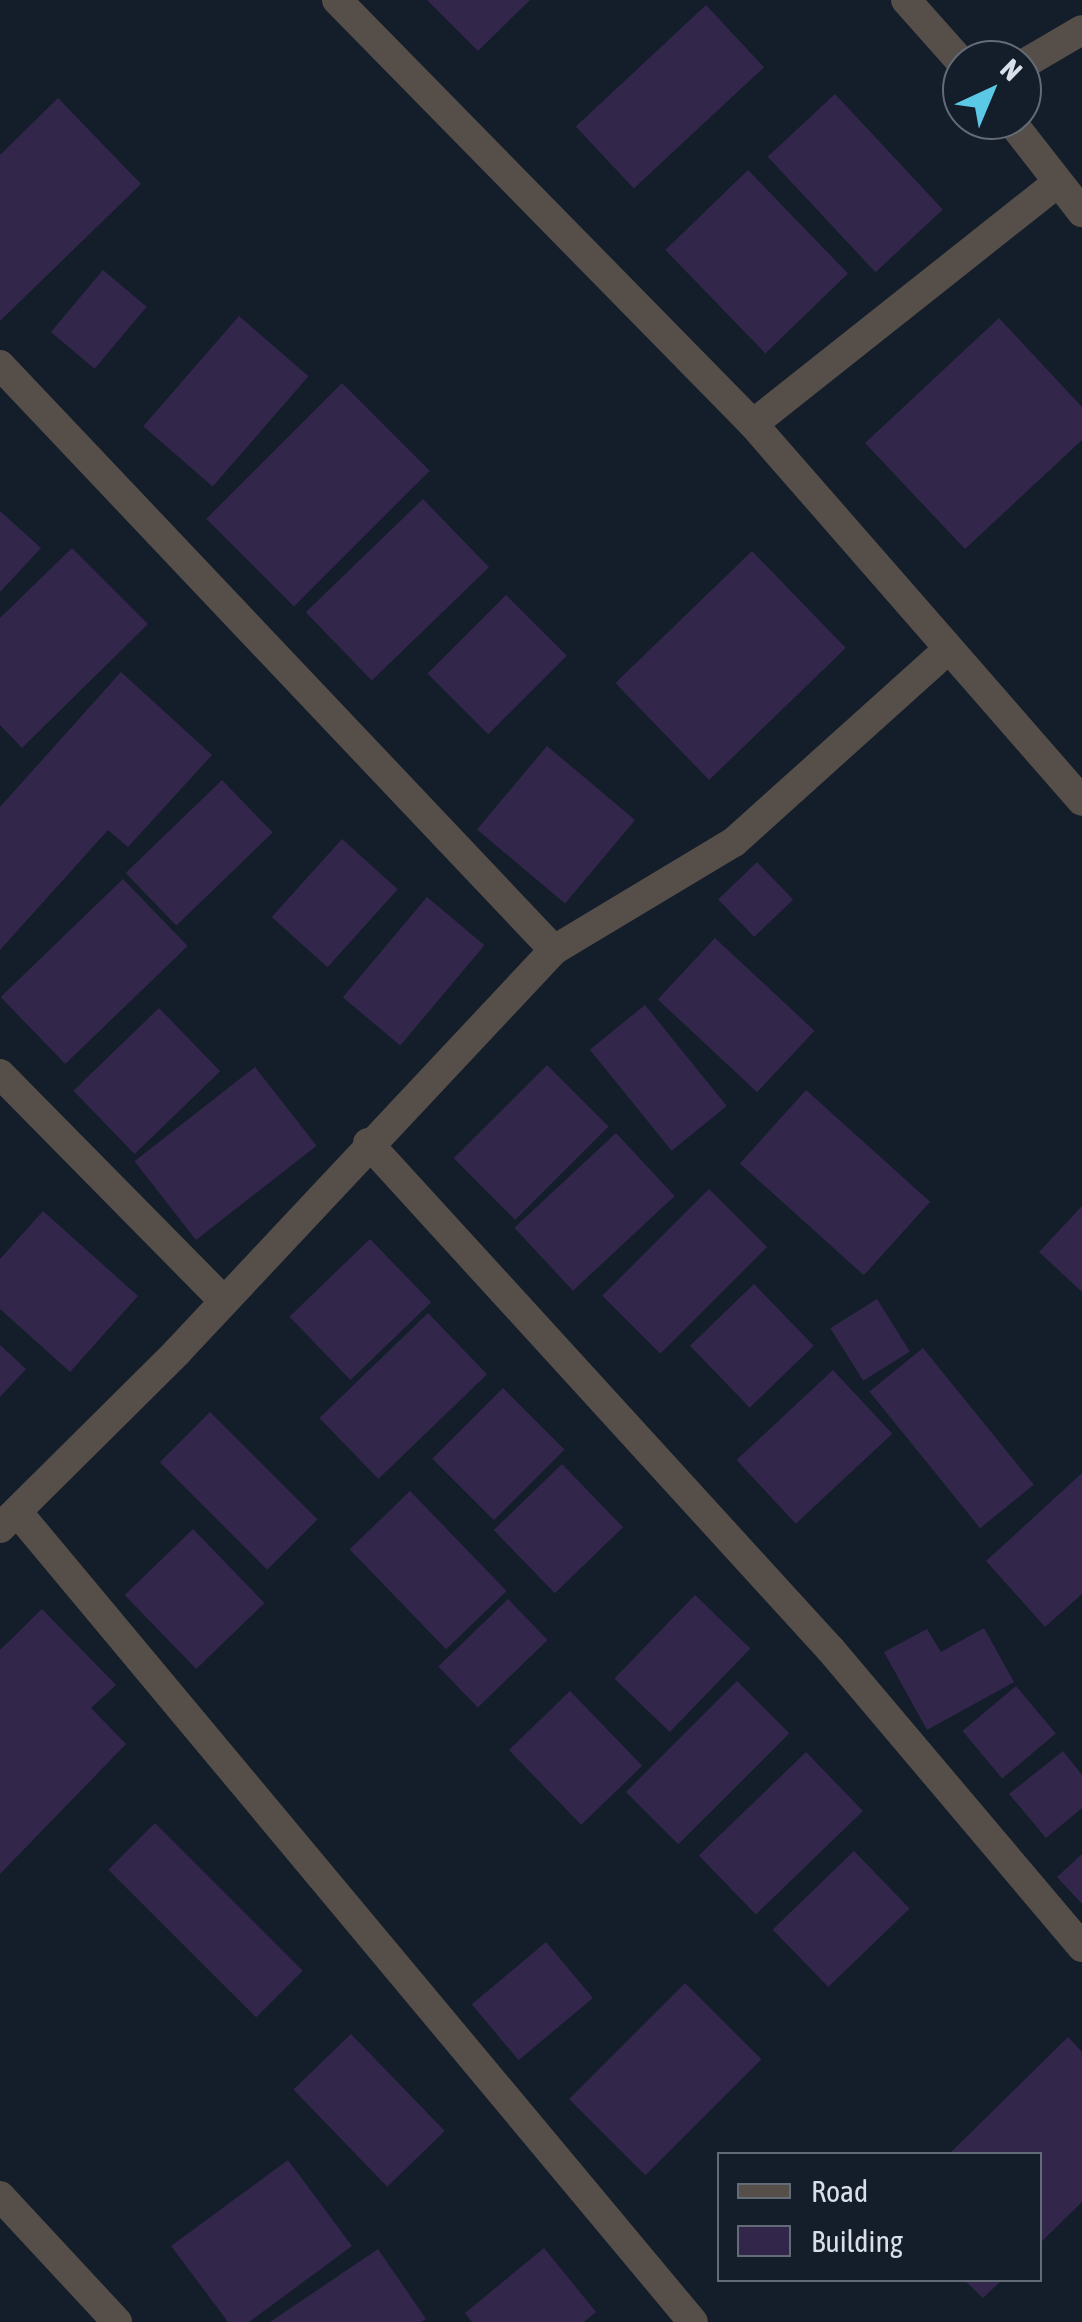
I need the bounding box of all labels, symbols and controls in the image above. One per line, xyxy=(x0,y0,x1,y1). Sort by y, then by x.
north arrow xyxy=(942,40,1042,140)
text: N xyxy=(994,53,1029,87)
legend xyxy=(717,2152,1042,2282)
text: Road xyxy=(811,2174,868,2208)
text: Building xyxy=(811,2224,903,2258)

